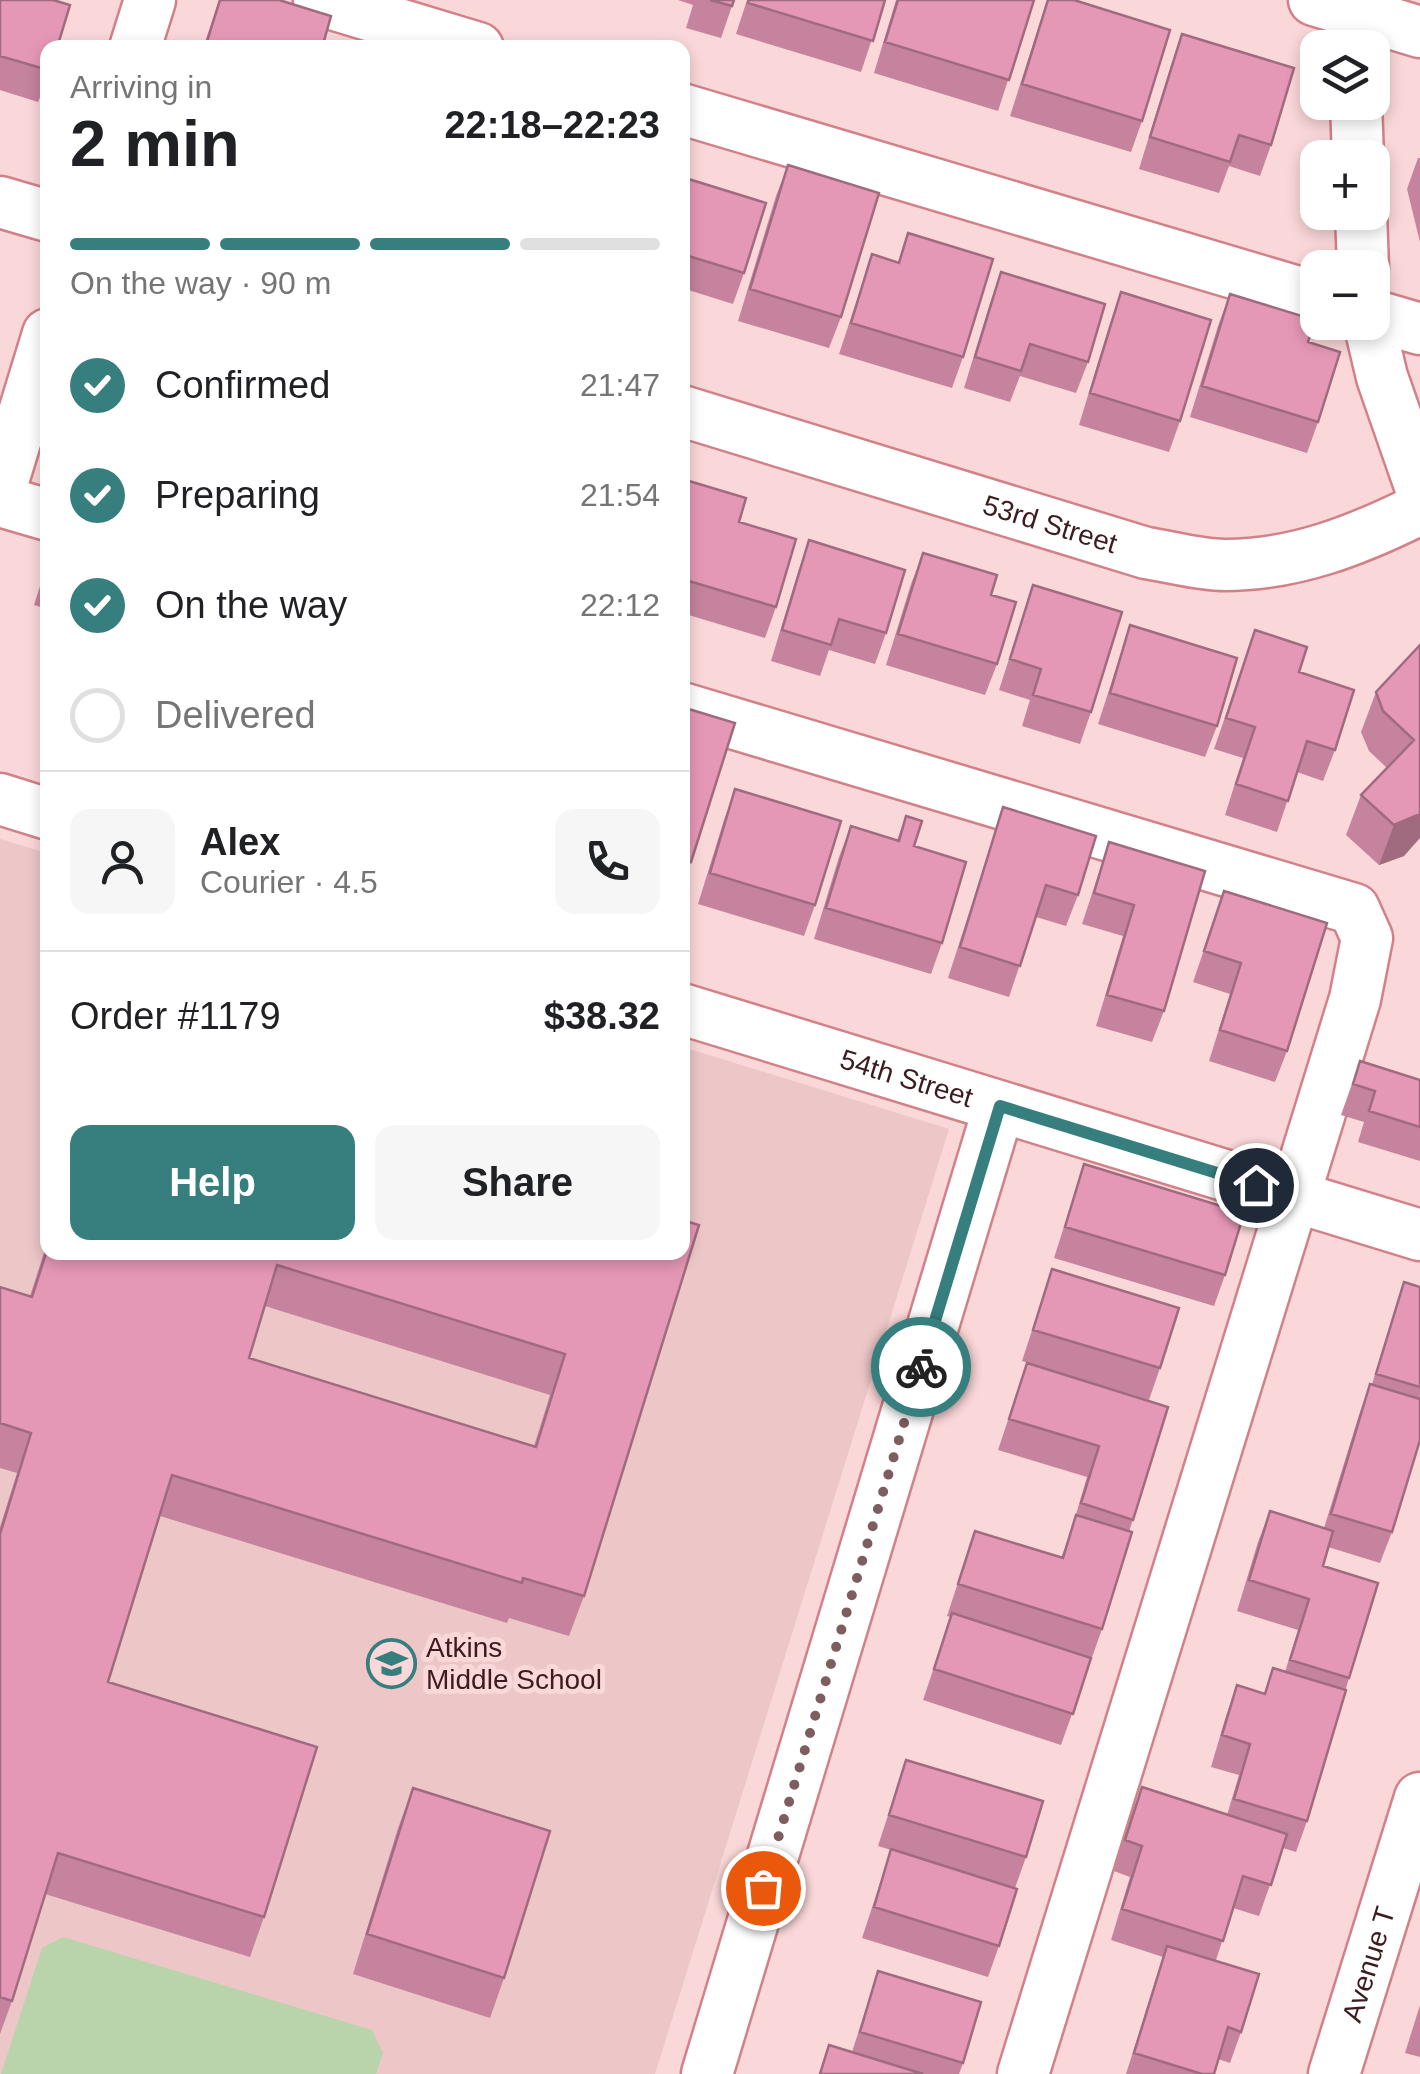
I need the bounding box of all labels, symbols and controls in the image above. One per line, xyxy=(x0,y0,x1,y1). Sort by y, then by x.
map controls xyxy=(1300,30,1390,340)
button: layers xyxy=(1300,30,1390,120)
text: Arriving in xyxy=(70,69,212,105)
text: 22:18–22:23 xyxy=(444,104,660,146)
text: 2 min xyxy=(70,107,240,180)
button: + xyxy=(1300,140,1390,230)
button: − xyxy=(1300,250,1390,340)
text: On the way · 90 m xyxy=(70,265,331,301)
icon: check xyxy=(70,358,125,413)
text: Confirmed xyxy=(155,364,330,406)
text: 21:47 xyxy=(580,367,660,403)
icon: check xyxy=(70,468,125,523)
text: Preparing xyxy=(155,474,320,516)
text: 21:54 xyxy=(580,477,660,513)
street label: 53rd Street xyxy=(979,489,1121,559)
icon: check xyxy=(70,578,125,633)
text: On the way xyxy=(155,584,347,626)
text: 22:12 xyxy=(580,587,660,623)
text: Delivered xyxy=(155,694,316,736)
button: person xyxy=(70,809,175,914)
button: phone xyxy=(555,809,660,914)
text: Alex xyxy=(200,821,280,863)
text: Courier · 4.5 xyxy=(200,864,378,900)
text: Order #1179 xyxy=(70,995,281,1037)
text: $38.32 xyxy=(544,995,660,1037)
street label: 54th Street xyxy=(837,1043,977,1113)
button: Help xyxy=(70,1125,355,1240)
button: Share xyxy=(375,1125,660,1240)
pin xyxy=(1214,1143,1299,1228)
icon: home xyxy=(1229,1158,1284,1213)
courier xyxy=(871,1317,971,1417)
icon: bike xyxy=(894,1340,949,1395)
place label: Atkins Middle School xyxy=(426,1632,602,1695)
school or university icon: Atkins Middle School xyxy=(365,1637,417,1689)
pin xyxy=(721,1846,806,1931)
icon: bag xyxy=(736,1861,791,1916)
street label: Avenue T xyxy=(1336,1903,1401,2026)

